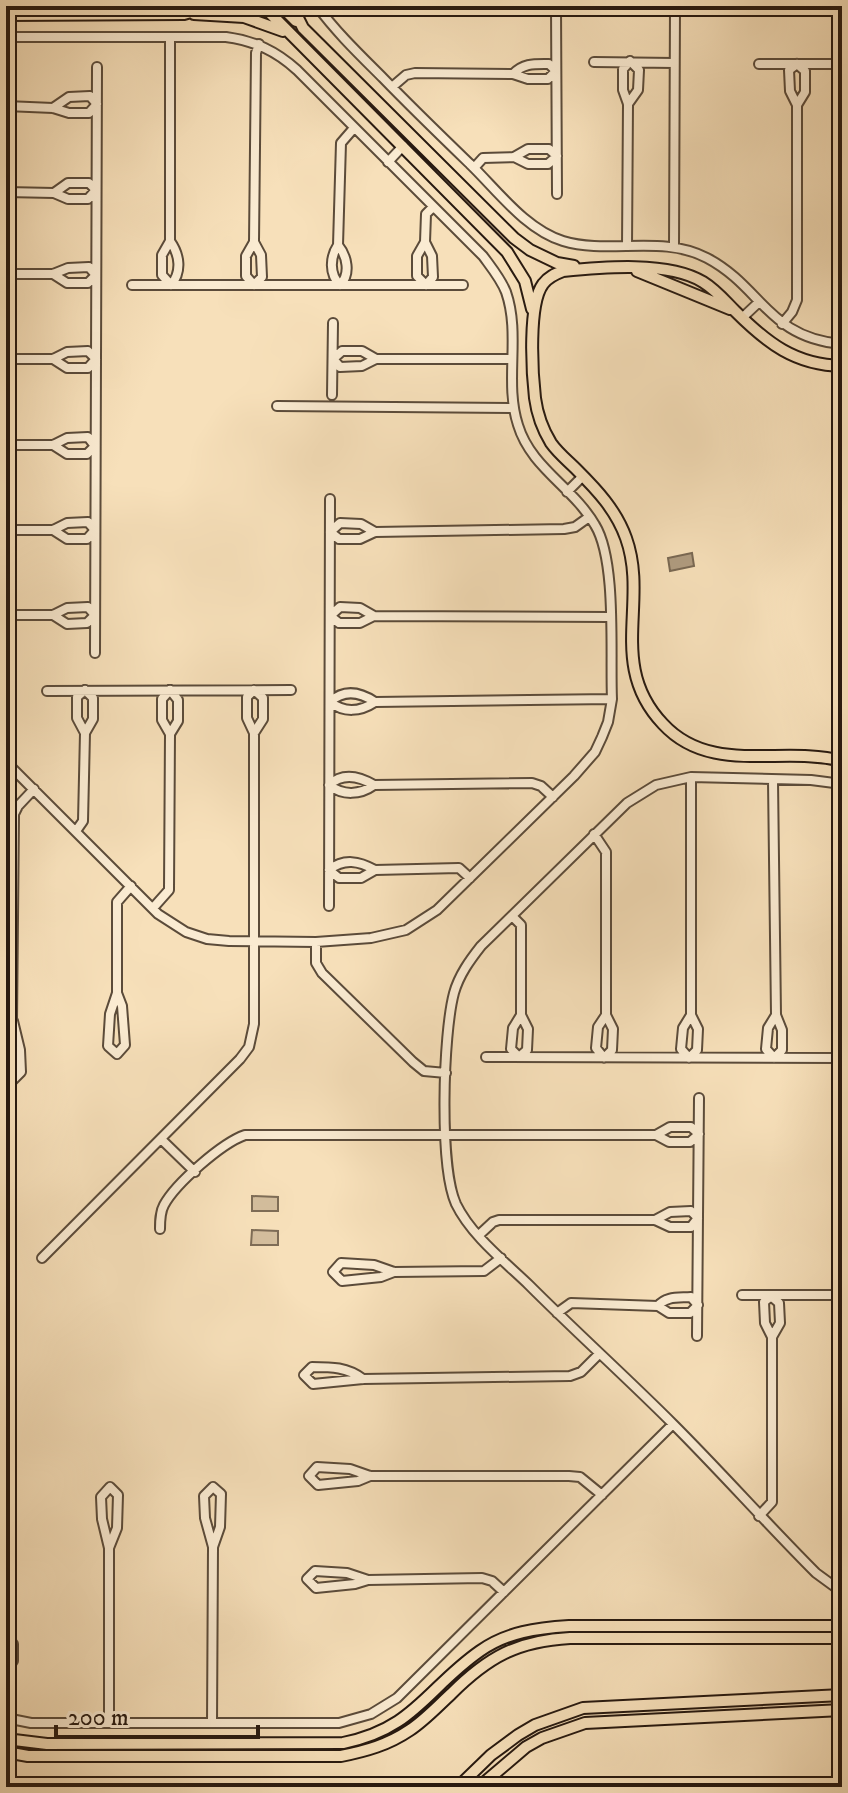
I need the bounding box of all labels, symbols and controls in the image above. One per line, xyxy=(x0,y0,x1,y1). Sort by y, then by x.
scale bar xyxy=(56,1689,258,1739)
text: 200 m xyxy=(68,1703,129,1733)

